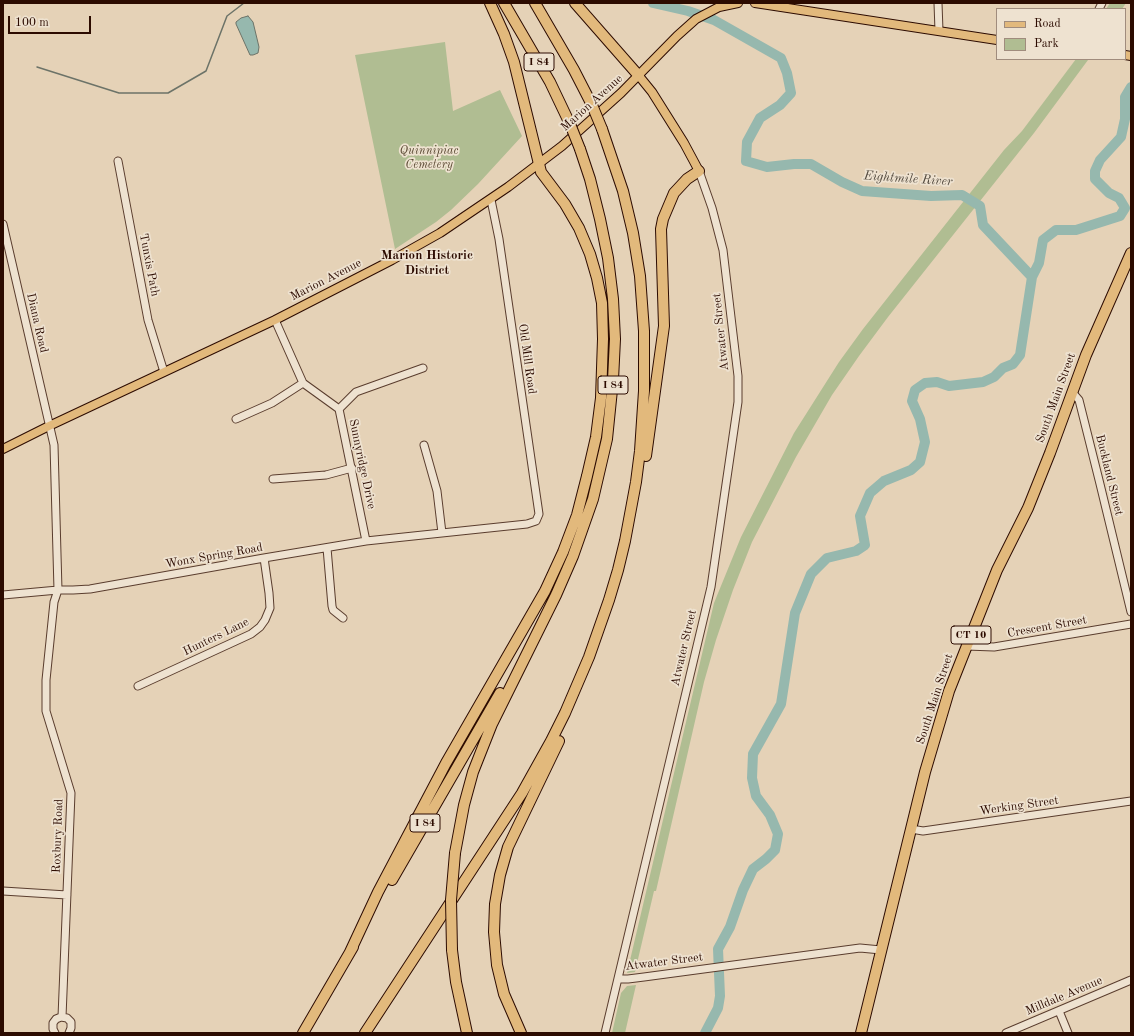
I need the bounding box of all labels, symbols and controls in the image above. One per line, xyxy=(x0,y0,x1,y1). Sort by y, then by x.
scale bar xyxy=(10,8,93,34)
legend xyxy=(996,8,1126,60)
text: 100 m xyxy=(15,17,49,29)
text: Road xyxy=(1034,18,1061,30)
text: Park xyxy=(1034,38,1059,50)
road number: I 84 xyxy=(524,53,554,71)
street label: Marion Avenue xyxy=(558,72,626,134)
park label: Quinnipiac Cemetery xyxy=(399,144,459,172)
water label: Eightmile River xyxy=(863,168,953,190)
street label: Tunxis Path xyxy=(136,232,162,298)
district label: Marion Historic District xyxy=(381,248,473,279)
street label: Marion Avenue xyxy=(288,256,364,304)
street label: Diana Road xyxy=(23,292,51,354)
street label: Atwater Street xyxy=(710,292,732,372)
street label: Old Mill Road xyxy=(515,323,539,395)
street label: South Main Street xyxy=(1033,351,1079,445)
road number: I 84 xyxy=(598,376,628,394)
street label: Sunnyridge Drive xyxy=(345,418,379,510)
street label: Buckland Street xyxy=(1092,433,1126,517)
street label: Wonx Spring Road xyxy=(164,540,264,572)
street label: Atwater Street xyxy=(668,608,700,688)
street label: Crescent Street xyxy=(1006,613,1088,641)
street label: Hunters Lane xyxy=(181,615,251,659)
road number: CT 10 xyxy=(951,626,991,644)
street label: South Main Street xyxy=(914,652,956,746)
street label: Werking Street xyxy=(979,793,1059,819)
street label: Roxbury Road xyxy=(50,799,66,873)
road number: I 84 xyxy=(410,814,440,832)
street label: Atwater Street xyxy=(624,950,704,974)
street label: Milldale Avenue xyxy=(1023,973,1105,1019)

